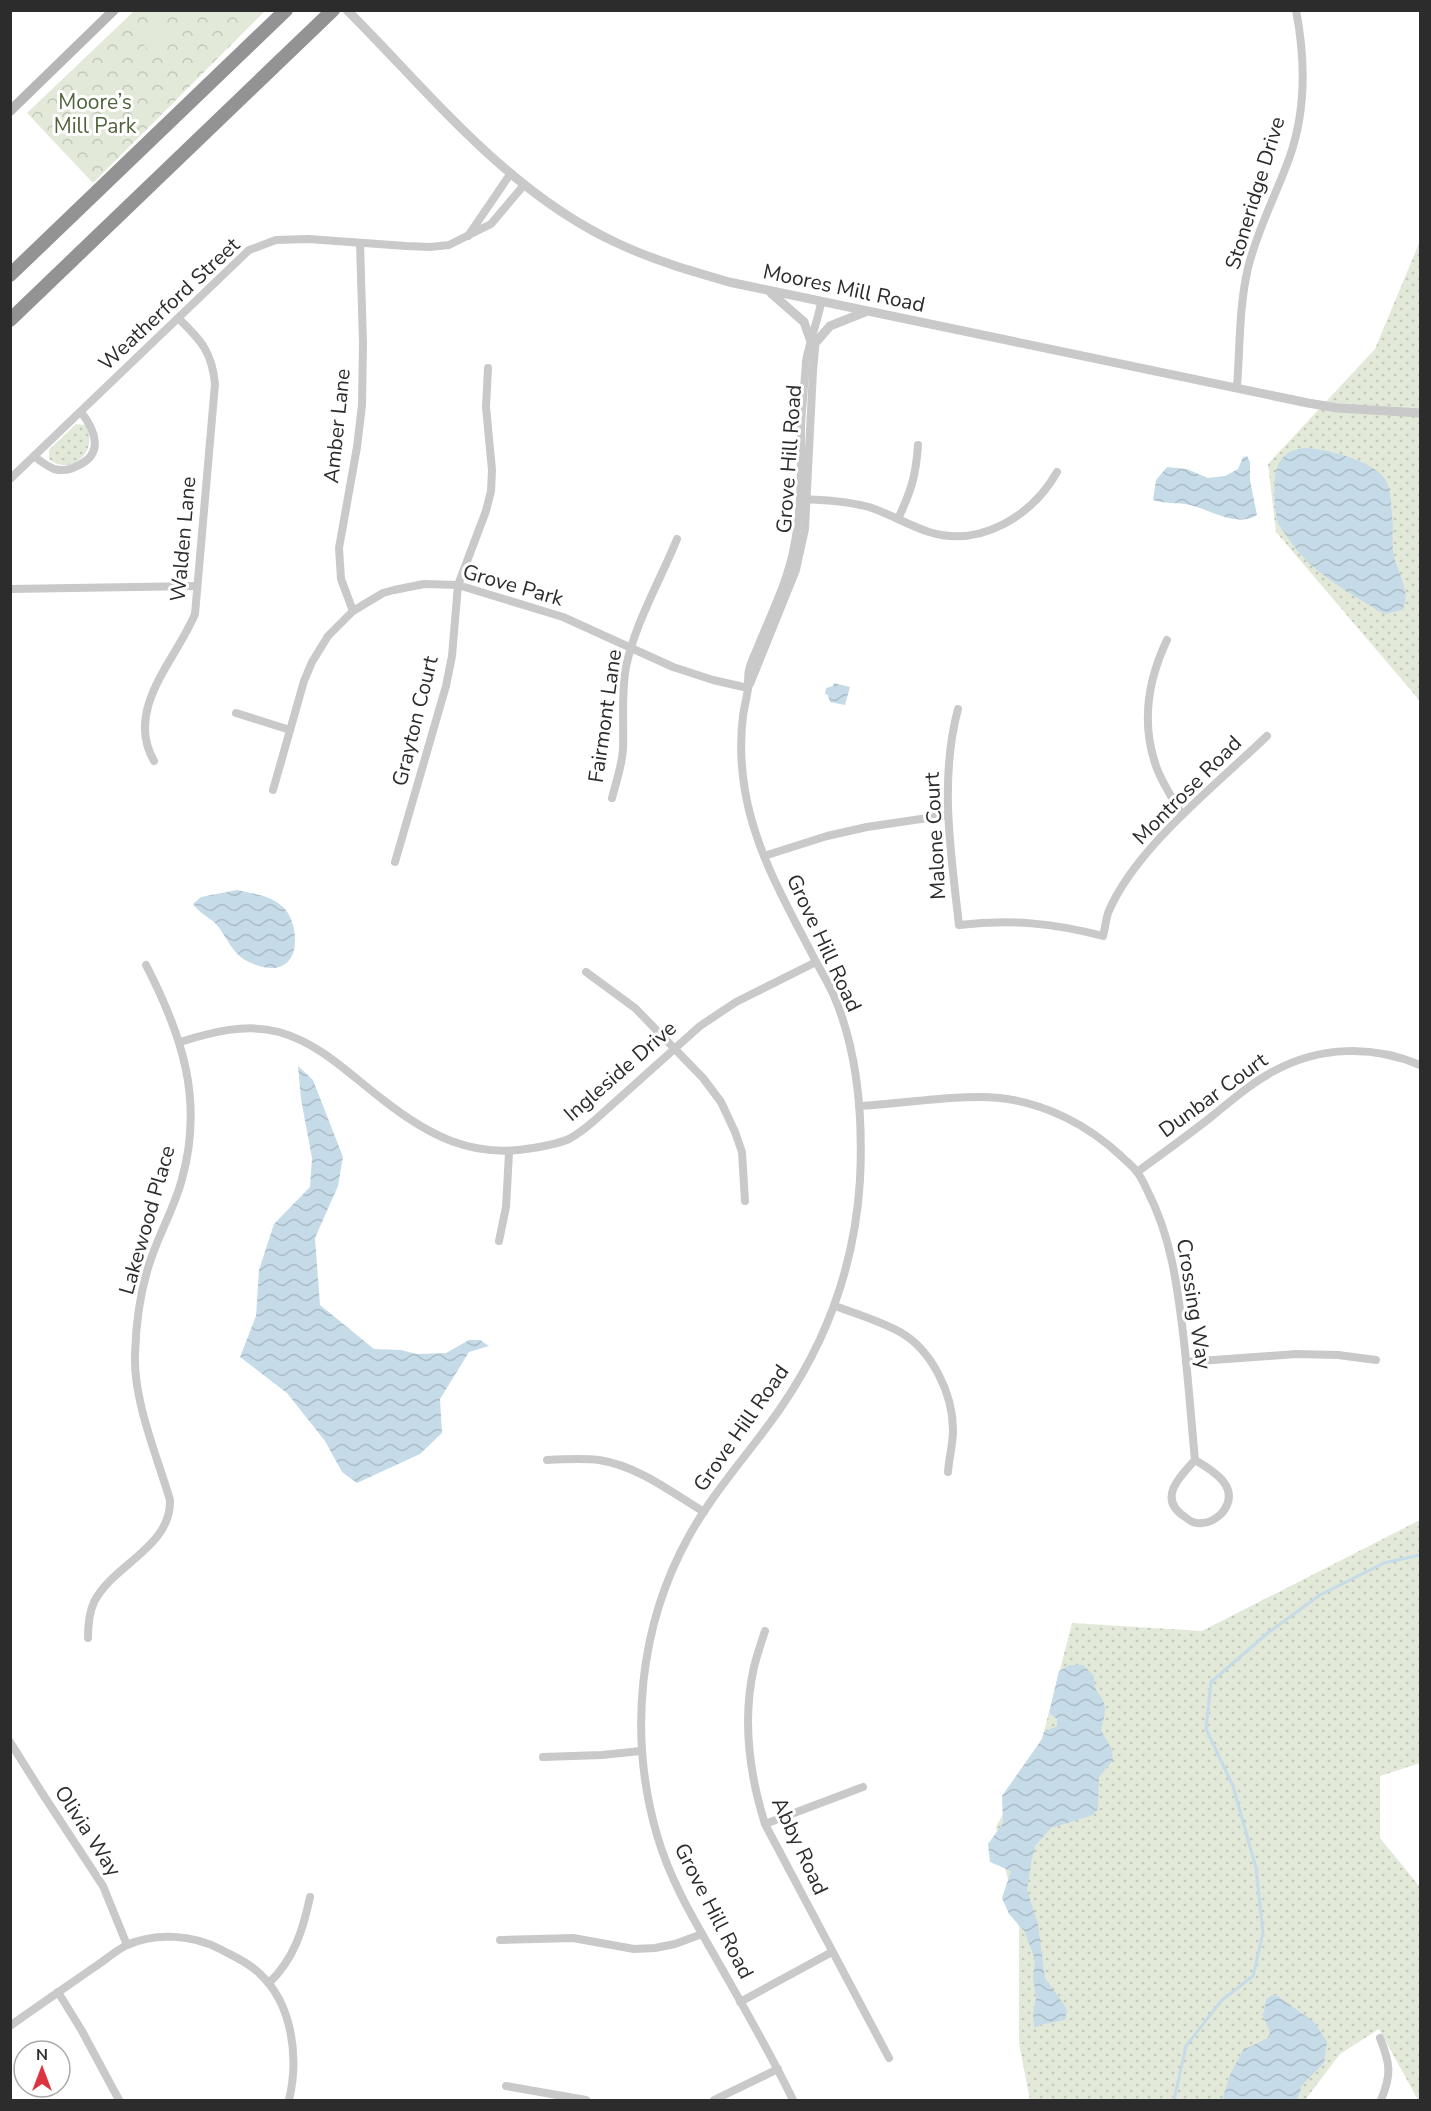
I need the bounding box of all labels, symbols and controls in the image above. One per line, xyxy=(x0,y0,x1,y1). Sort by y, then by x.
park label: Moore’s Mill Park xyxy=(54,88,137,140)
street label: Stoneridge Drive xyxy=(1218,113,1292,273)
street label: Weatherford Street xyxy=(92,231,246,377)
street label: Moores Mill Road xyxy=(760,257,928,319)
street label: Amber Lane xyxy=(317,367,357,485)
street label: Grove Hill Road xyxy=(770,384,808,534)
street label: Walden Lane xyxy=(164,475,202,603)
street label: Grove Park xyxy=(459,557,567,613)
street label: Fairmont Lane xyxy=(582,647,628,785)
street label: Grayton Court xyxy=(385,652,445,789)
street label: Montrose Road xyxy=(1126,729,1248,851)
street label: Malone Court xyxy=(918,771,952,900)
street label: Grove Hill Road xyxy=(780,870,868,1016)
street label: Ingleside Drive xyxy=(558,1014,682,1128)
street label: Dunbar Court xyxy=(1153,1046,1273,1144)
street label: Lakewood Place xyxy=(112,1142,182,1298)
street label: Crossing Way xyxy=(1170,1237,1218,1371)
street label: Grove Hill Road xyxy=(687,1359,795,1497)
street label: Olivia Way xyxy=(48,1780,128,1882)
street label: Abby Road xyxy=(765,1793,835,1899)
street label: Grove Hill Road xyxy=(668,1838,760,1984)
north arrow xyxy=(12,2039,72,2099)
text: N xyxy=(36,2044,48,2066)

